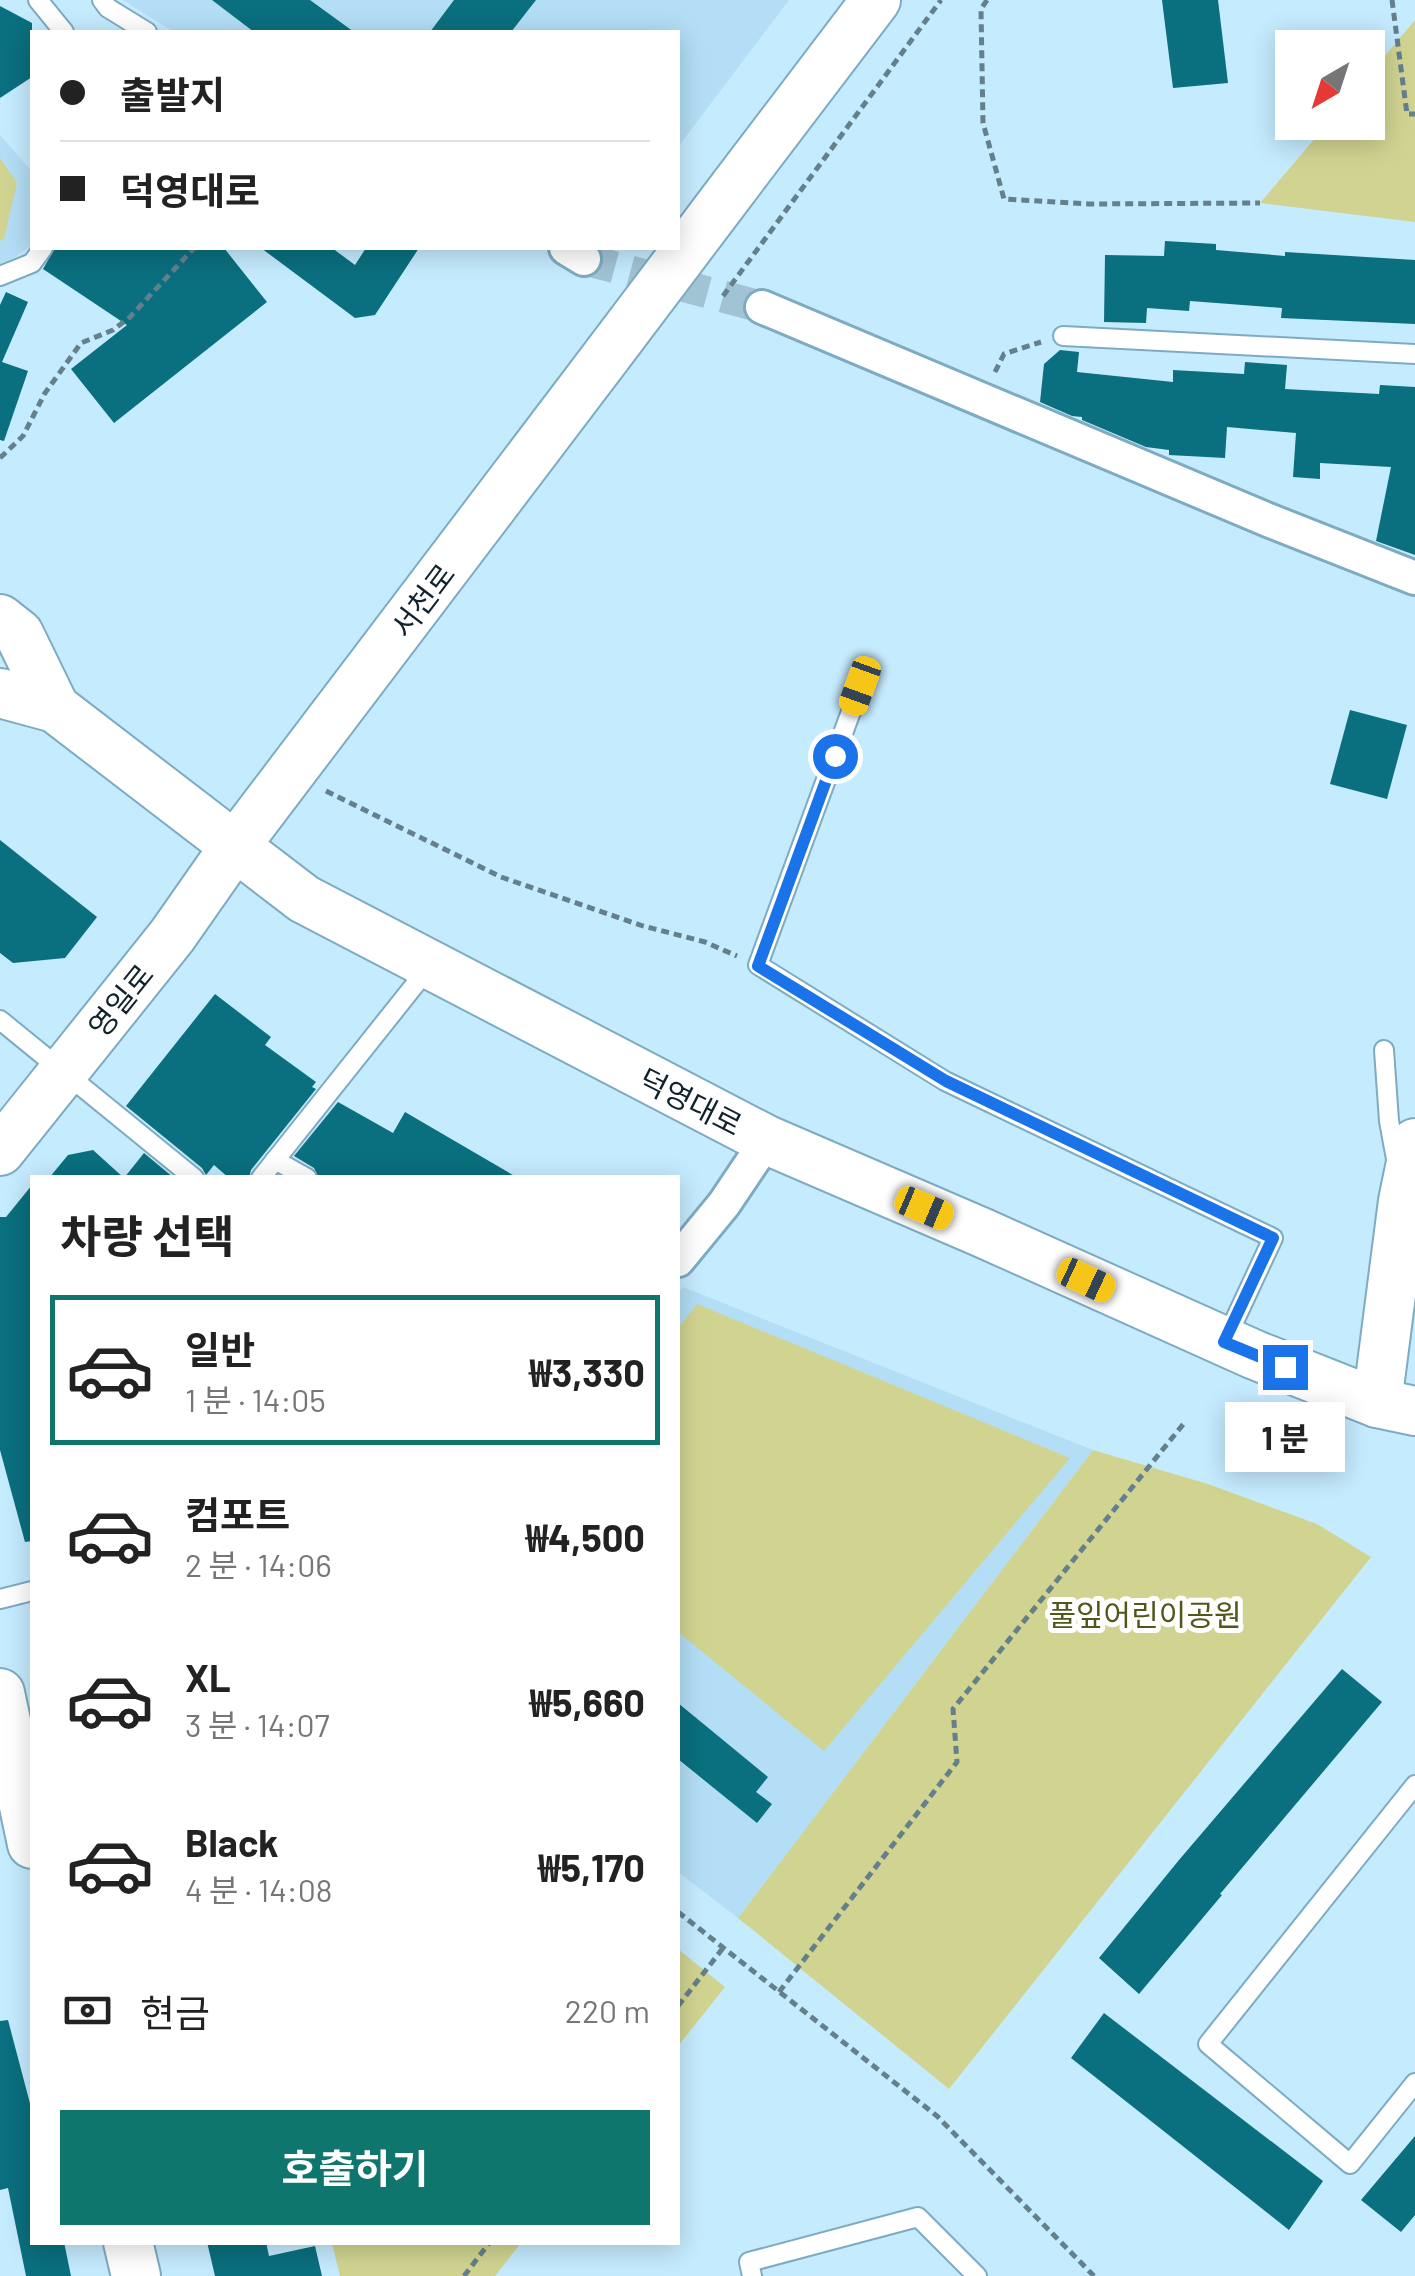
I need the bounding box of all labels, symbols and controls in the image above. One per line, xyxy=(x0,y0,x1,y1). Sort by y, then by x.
north arrow xyxy=(1275,30,1385,140)
map controls xyxy=(1275,30,1385,140)
text: 출발지 xyxy=(120,71,225,117)
text: 덕영대로 xyxy=(120,167,260,213)
street label: 서천로 xyxy=(383,556,461,644)
car xyxy=(836,653,884,719)
route start xyxy=(813,734,858,779)
street label: 영일로 xyxy=(80,956,160,1044)
street label: 덕영대로 xyxy=(634,1060,748,1142)
car xyxy=(891,1182,957,1234)
text: 차량 선택 xyxy=(60,1208,235,1262)
car xyxy=(1052,1254,1120,1306)
icon: car xyxy=(65,1325,155,1415)
text: 일반 xyxy=(185,1326,255,1372)
route end xyxy=(1263,1345,1308,1390)
text: ₩3,330 xyxy=(529,1349,645,1395)
text: 1 분 · 14:05 xyxy=(185,1380,326,1418)
callout: 1 분 xyxy=(1225,1402,1345,1472)
text: 1 분 xyxy=(1261,1418,1309,1456)
icon: car xyxy=(65,1490,155,1580)
text: 컴포트 xyxy=(185,1491,290,1537)
text: ₩4,500 xyxy=(526,1514,645,1560)
text: 2 분 · 14:06 xyxy=(185,1545,332,1583)
park label: 풀잎어린이공원 xyxy=(1048,1596,1242,1632)
text: XL xyxy=(185,1654,231,1700)
icon: car xyxy=(65,1655,155,1745)
text: ₩5,660 xyxy=(530,1679,645,1725)
text: 3 분 · 14:07 xyxy=(185,1705,330,1743)
text: Black xyxy=(185,1819,279,1865)
icon: car xyxy=(65,1820,155,1910)
text: ₩5,170 xyxy=(538,1844,645,1890)
text: 4 분 · 14:08 xyxy=(185,1870,332,1908)
icon: cash xyxy=(60,1983,115,2038)
text: 현금 xyxy=(140,1989,210,2035)
text: 220 m xyxy=(565,1991,650,2029)
button: 호출하기 xyxy=(60,2110,650,2225)

